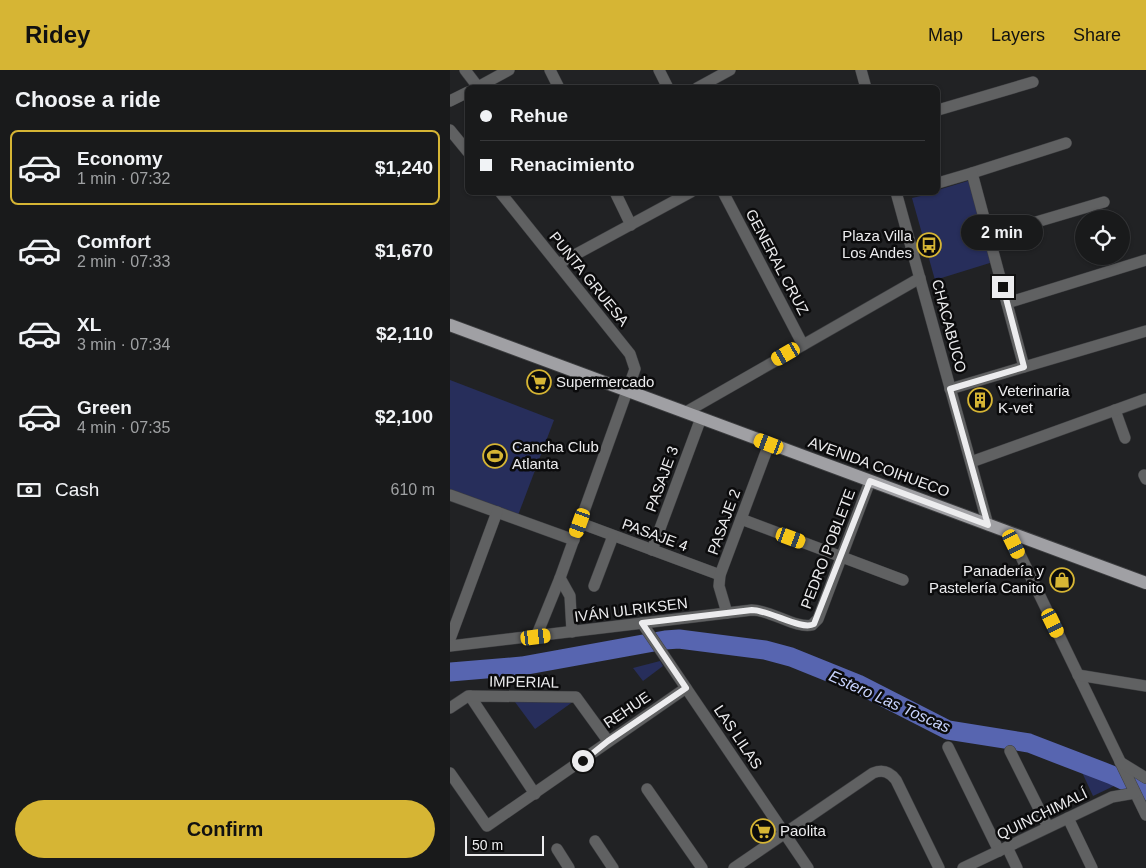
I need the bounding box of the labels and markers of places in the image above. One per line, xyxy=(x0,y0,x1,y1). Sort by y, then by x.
place label: Plaza Villa Los Andes xyxy=(842,227,913,261)
bus stop icon: Plaza Villa Los Andes xyxy=(916,232,942,258)
supermarket icon: Supermercado xyxy=(526,369,552,395)
place label: Supermercado xyxy=(556,373,654,390)
place label: Veterinaria K-vet xyxy=(998,382,1070,416)
building icon: Veterinaria K-vet xyxy=(967,387,993,413)
place label: Cancha Club Atlanta xyxy=(512,438,599,472)
sports icon: Cancha Club Atlanta xyxy=(482,443,508,469)
place label: Panadería y Pastelería Canito xyxy=(929,562,1044,596)
shop icon: Panadería y Pastelería Canito xyxy=(1049,567,1075,593)
supermarket icon: Paolita xyxy=(750,818,776,844)
place label: Paolita xyxy=(780,822,827,839)

